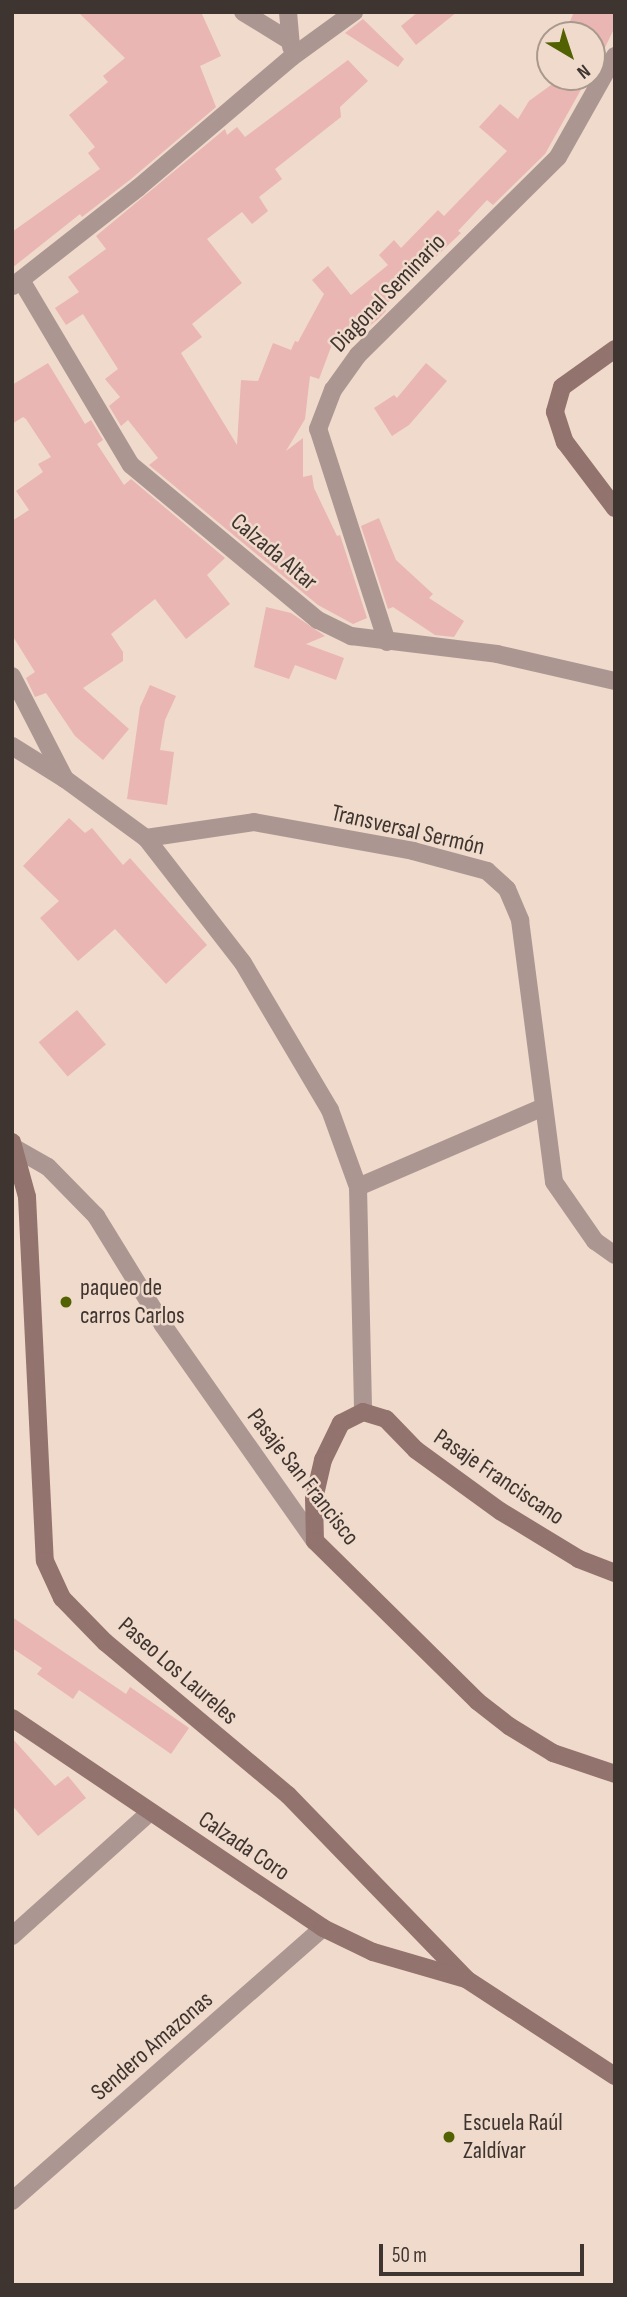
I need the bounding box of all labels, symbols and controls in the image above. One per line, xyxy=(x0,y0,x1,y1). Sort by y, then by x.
north arrow xyxy=(536,21,606,91)
text: N xyxy=(572,59,594,83)
street label: Diagonal Seminario xyxy=(324,228,452,358)
street label: Calzada Altar xyxy=(225,507,323,597)
street label: Transversal Sermón xyxy=(329,798,487,862)
place label: paqueo de carros Carlos xyxy=(80,1274,185,1330)
marker: paqueo de carros Carlos xyxy=(58,1294,74,1310)
street label: Pasaje San Francisco xyxy=(241,1403,365,1551)
street label: Pasaje Franciscano xyxy=(428,1423,570,1531)
street label: Paseo Los Laureles xyxy=(112,1611,244,1731)
street label: Calzada Coro xyxy=(193,1805,295,1887)
street label: Sendero Amazonas xyxy=(85,1985,219,2107)
place label: Escuela Raúl Zaldívar xyxy=(463,2109,563,2165)
marker: Escuela Raúl Zaldívar xyxy=(441,2129,457,2145)
scale bar xyxy=(382,2230,587,2274)
text: 50 m xyxy=(392,2243,427,2268)

